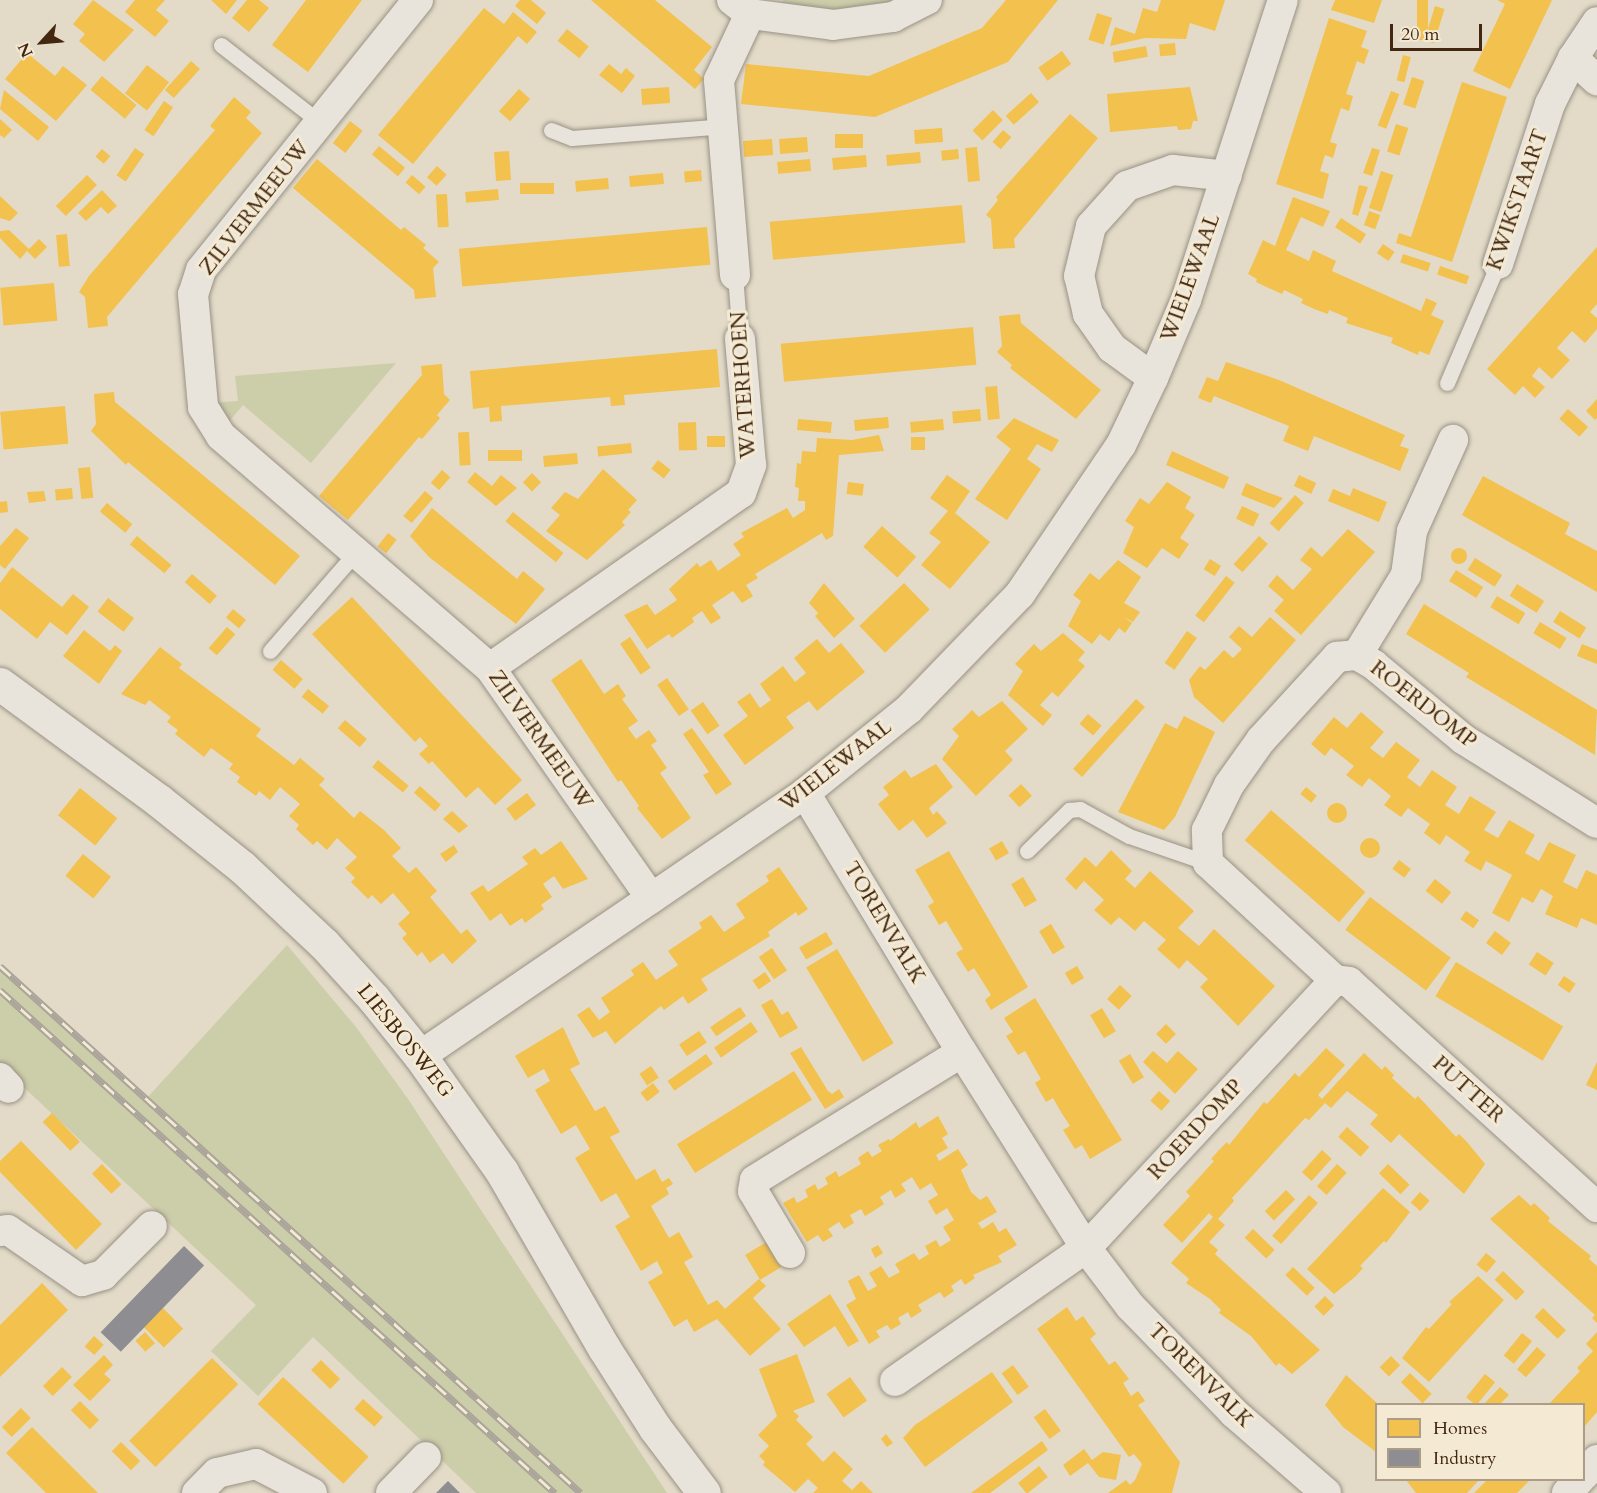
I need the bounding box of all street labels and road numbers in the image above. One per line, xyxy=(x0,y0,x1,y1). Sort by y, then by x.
street label: KWIKSTAART xyxy=(1482,126,1554,274)
street label: ZILVERMEEUW xyxy=(195,136,315,280)
street label: WIELEWAAL xyxy=(1156,210,1226,346)
street label: WATERHOEN xyxy=(726,310,762,460)
street label: ROERDOMP xyxy=(1365,656,1481,754)
street label: ZILVERMEEUW xyxy=(483,666,597,814)
street label: WIELEWAAL xyxy=(775,715,897,817)
street label: TORENVALK xyxy=(838,858,930,988)
street label: LIESBOSWEG xyxy=(351,979,459,1103)
street label: PUTTER xyxy=(1427,1051,1509,1129)
street label: ROERDOMP xyxy=(1143,1075,1249,1185)
street label: TORENVALK xyxy=(1142,1318,1258,1434)

